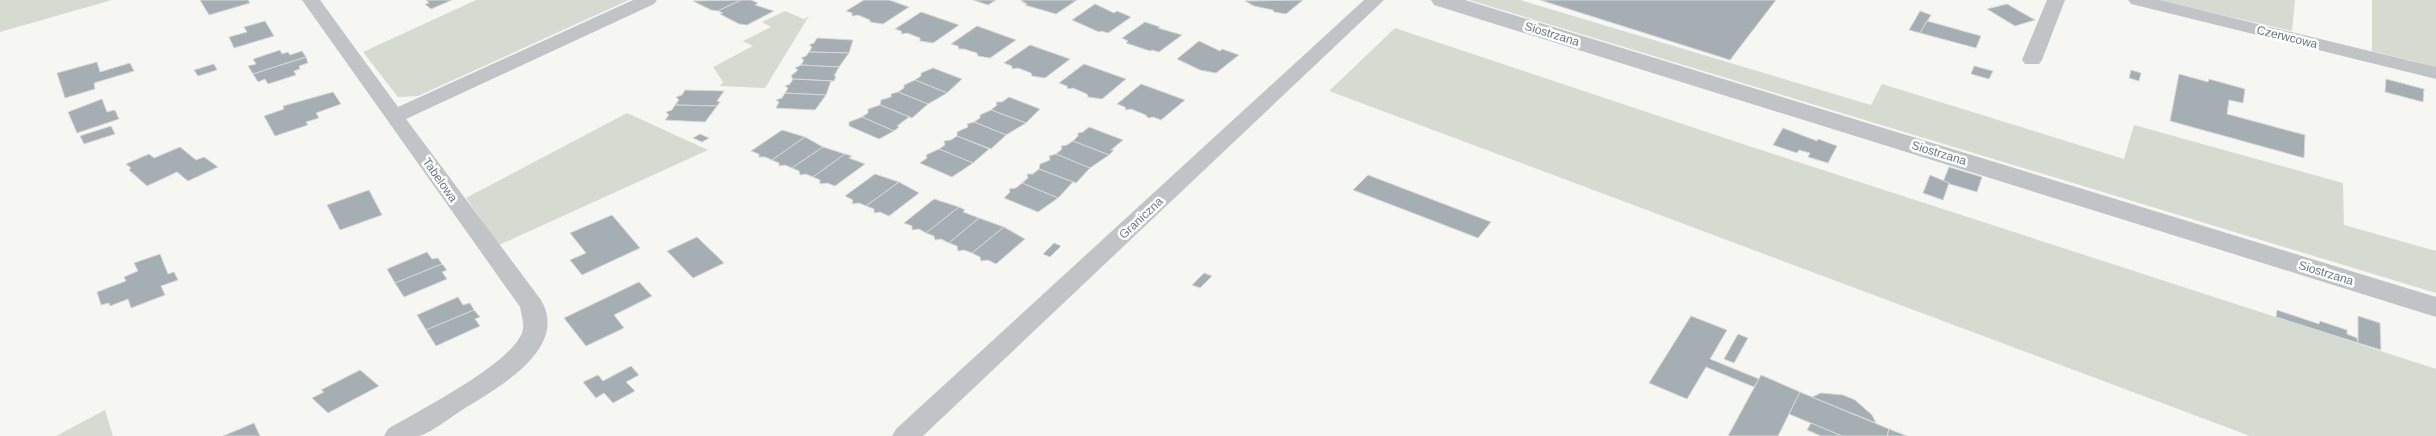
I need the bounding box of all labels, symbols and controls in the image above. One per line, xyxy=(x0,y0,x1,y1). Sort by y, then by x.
street label: Siostrzana xyxy=(1523,19,1581,49)
street label: Czerwcowa xyxy=(2255,23,2319,51)
street label: Siostrzana xyxy=(1910,138,1968,168)
street label: Tabelowa xyxy=(420,155,460,205)
street label: Graniczna xyxy=(1116,194,1166,242)
street label: Siostrzana xyxy=(2297,258,2355,288)

